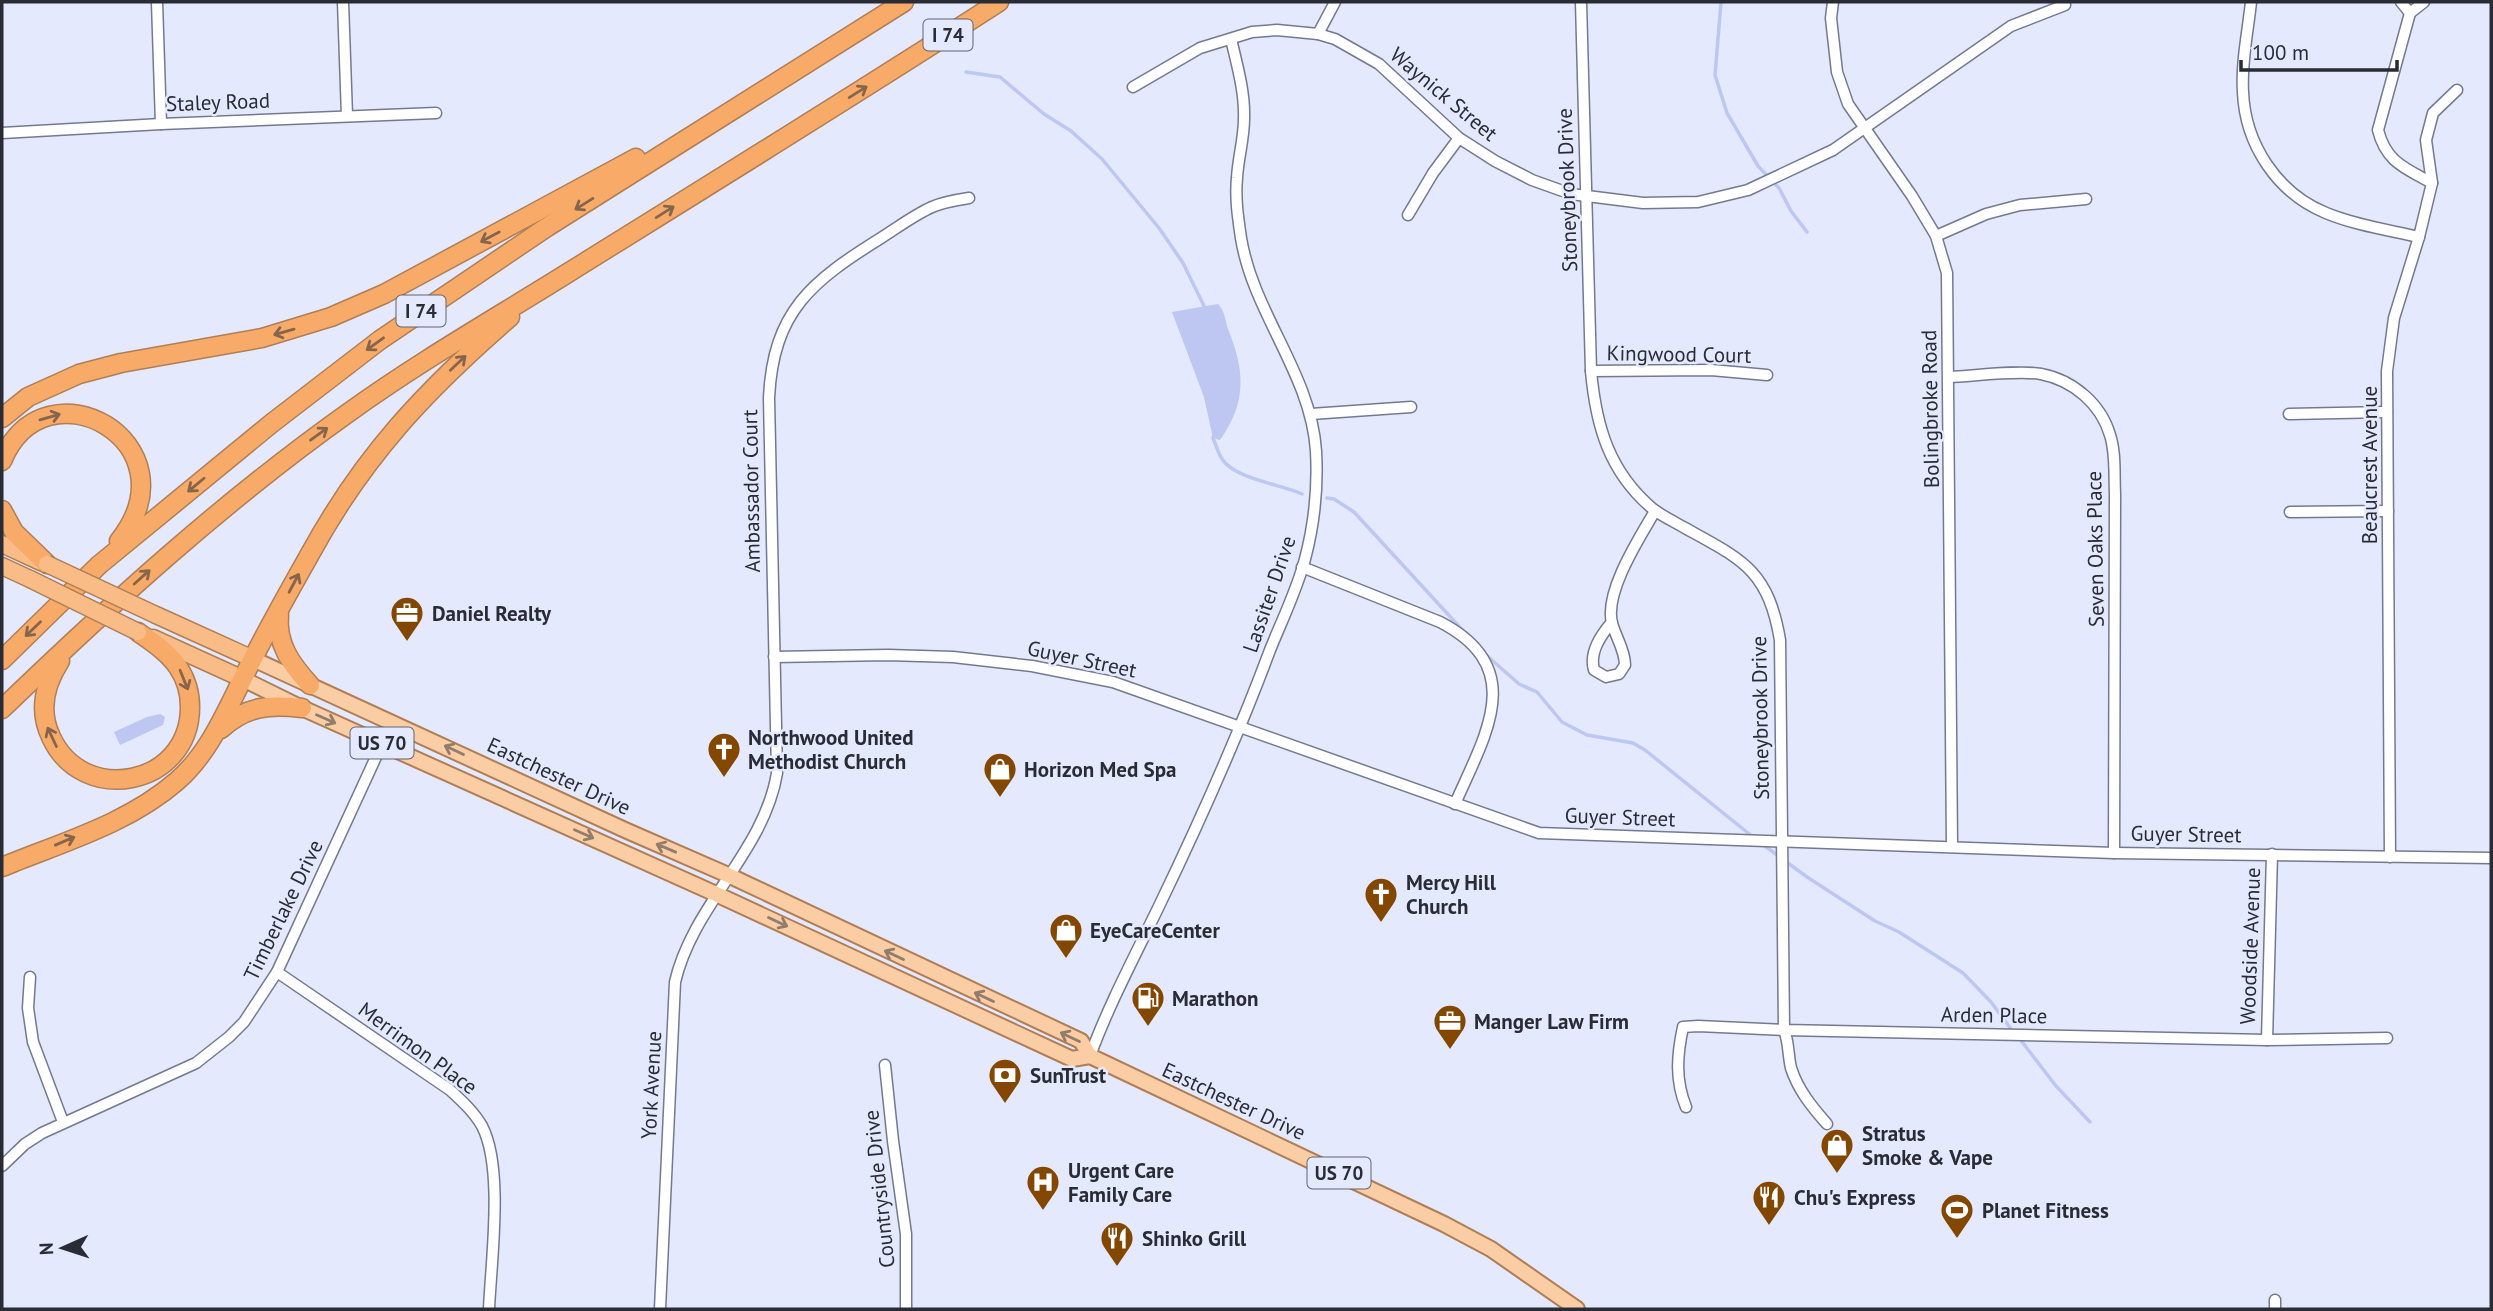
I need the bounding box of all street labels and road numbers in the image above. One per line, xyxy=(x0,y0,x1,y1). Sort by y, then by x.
road number: I 74 xyxy=(923,20,972,50)
street label: Waynick Street xyxy=(1385,41,1503,147)
street label: Staley Road xyxy=(165,87,271,117)
street label: Stoneybrook Drive xyxy=(1551,108,1583,272)
road number: I 74 xyxy=(396,296,446,326)
street label: Bolingbroke Road xyxy=(1915,330,1945,488)
street label: Kingwood Court xyxy=(1607,339,1751,369)
street label: Beaucrest Avenue xyxy=(2356,386,2383,544)
street label: Ambassador Court xyxy=(736,409,766,573)
street label: Seven Oaks Place xyxy=(2080,471,2110,627)
street label: Lassiter Drive xyxy=(1236,532,1302,656)
street label: Guyer Street xyxy=(1025,634,1139,684)
street label: Stoneybrook Drive xyxy=(1745,636,1775,800)
road number: US 70 xyxy=(350,728,414,758)
street label: Eastchester Drive xyxy=(483,731,635,821)
street label: Guyer Street xyxy=(1564,802,1676,832)
street label: Guyer Street xyxy=(2130,820,2242,848)
street label: Timberlake Drive xyxy=(237,835,329,985)
street label: Woodside Avenue xyxy=(2234,867,2266,1025)
street label: Merrimon Place xyxy=(353,996,483,1100)
street label: Arden Place xyxy=(1941,1001,2047,1029)
street label: York Avenue xyxy=(635,1030,667,1140)
street label: Eastchester Drive xyxy=(1158,1056,1310,1146)
street label: Countryside Drive xyxy=(857,1109,901,1269)
road number: US 70 xyxy=(1308,1158,1370,1189)

